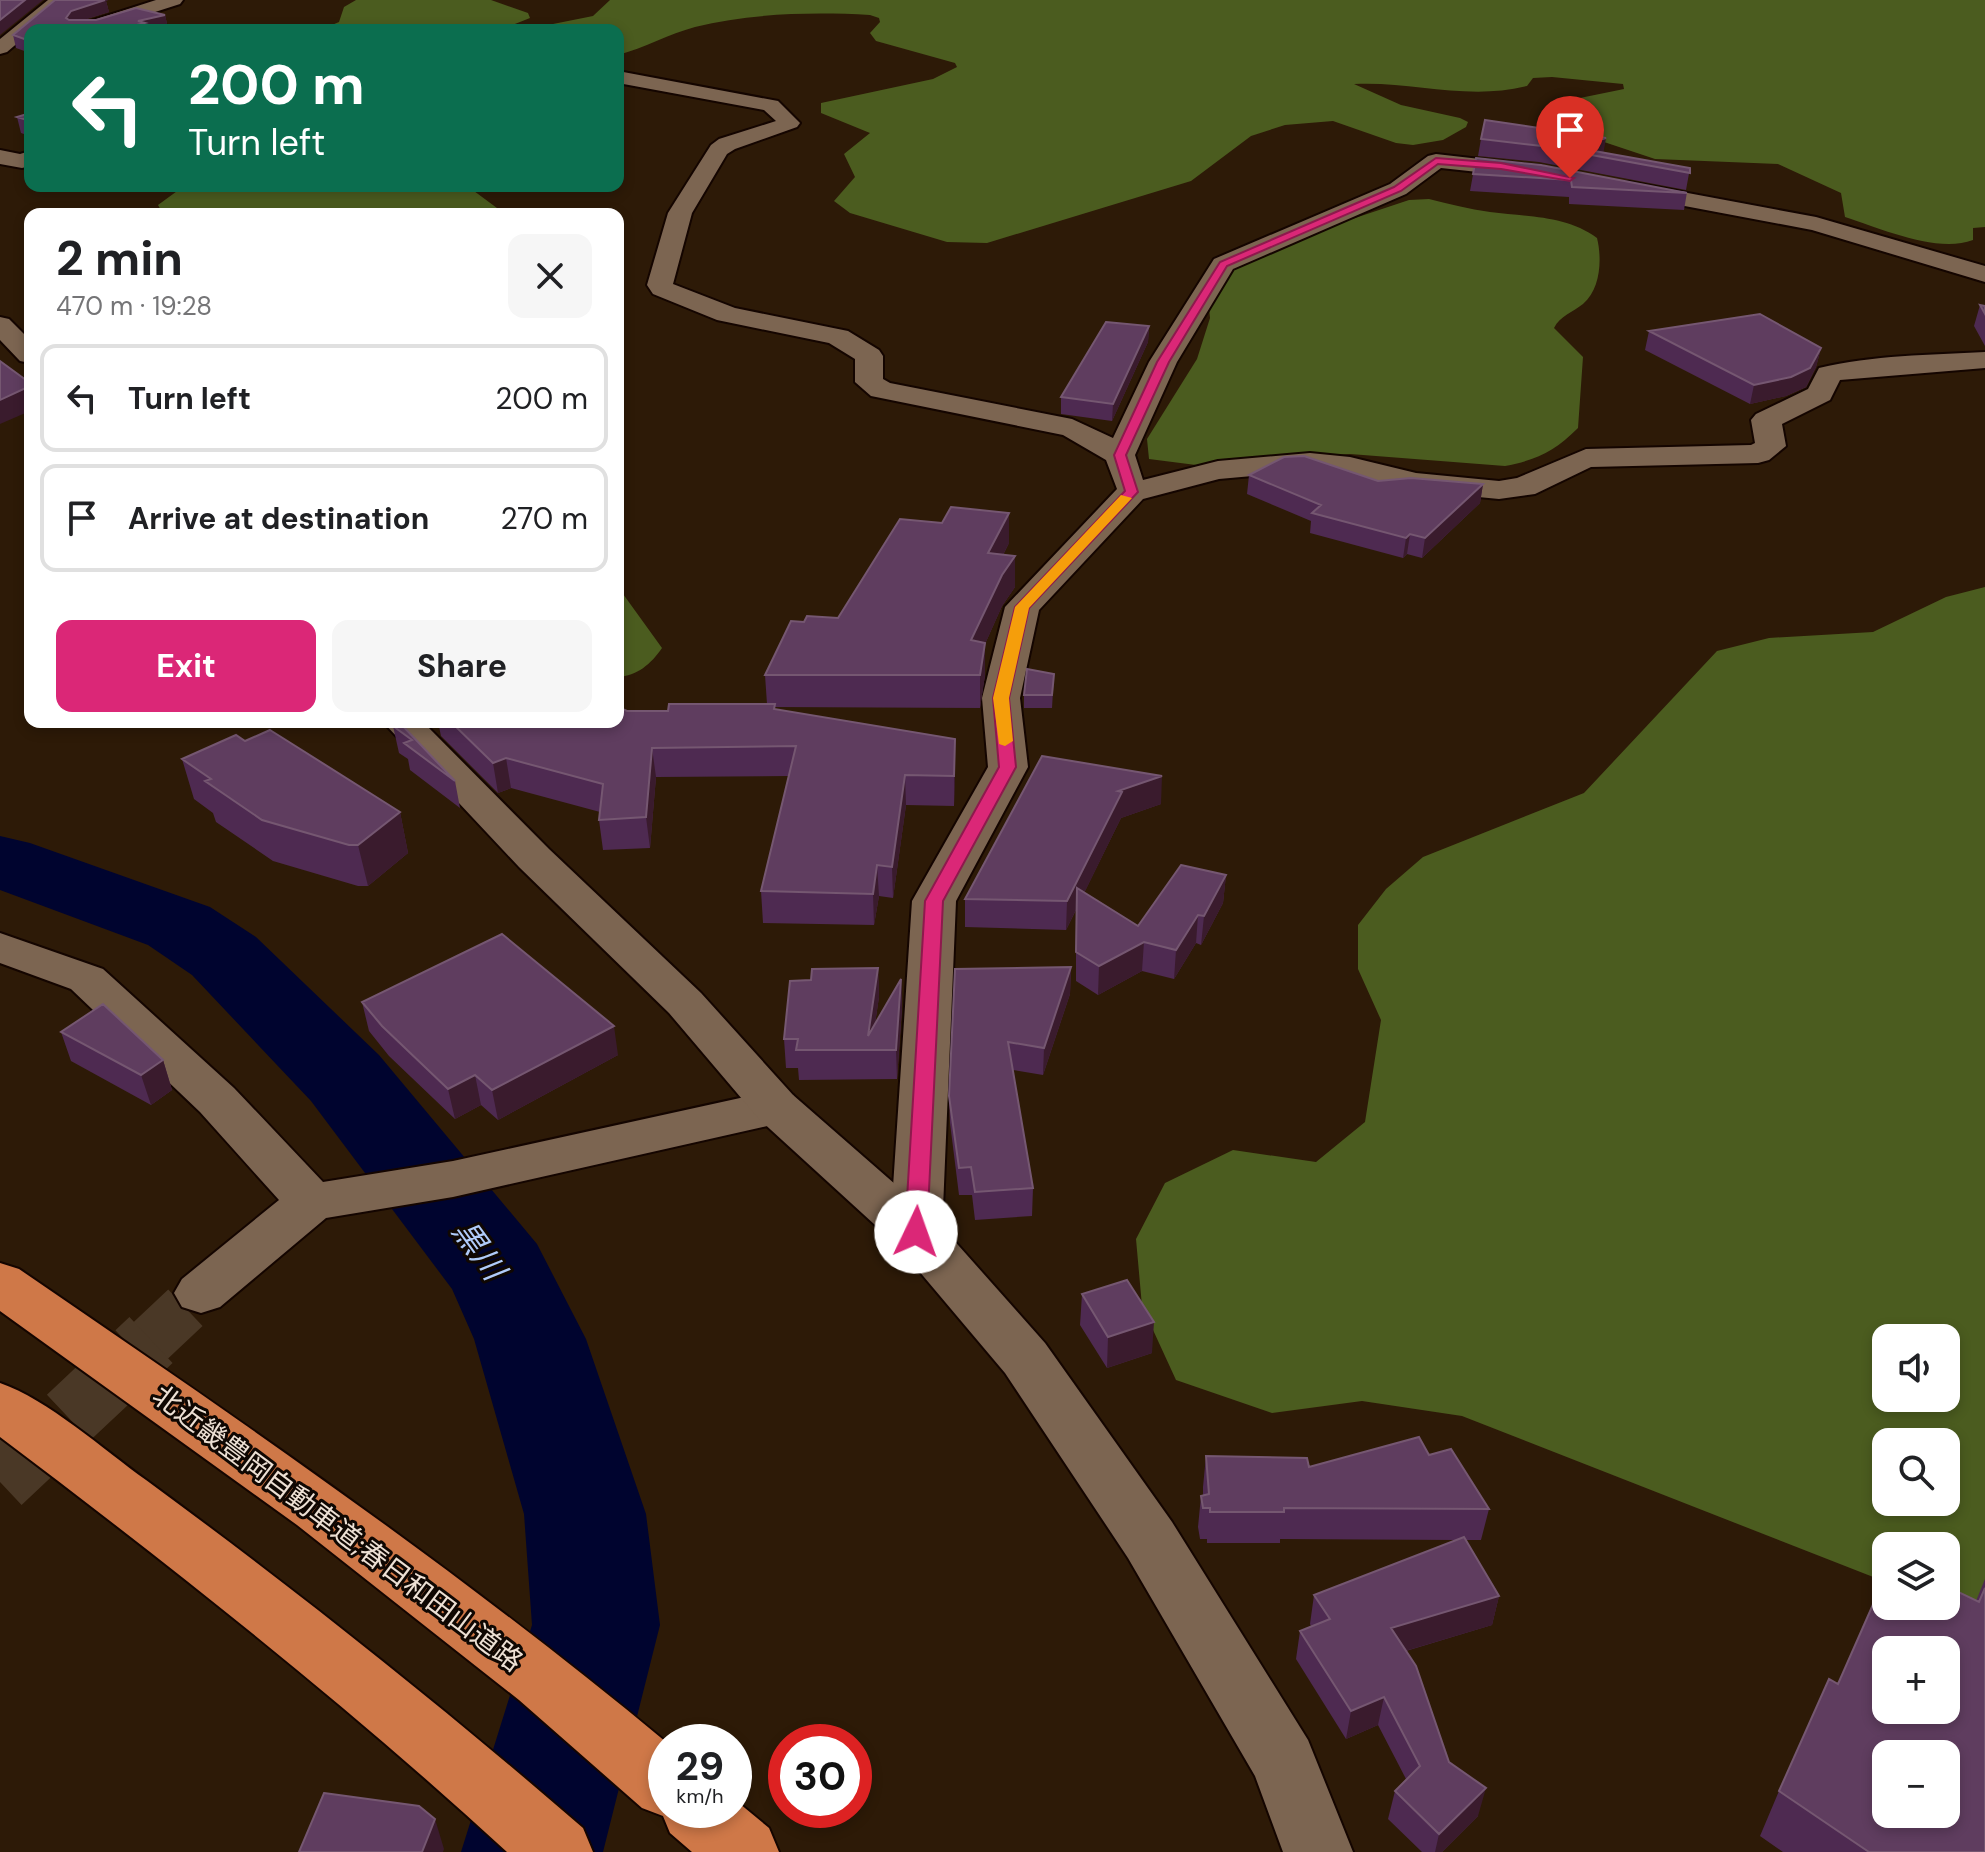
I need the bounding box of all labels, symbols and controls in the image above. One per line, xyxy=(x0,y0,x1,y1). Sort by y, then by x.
text: 200 m xyxy=(188,48,365,121)
icon: left xyxy=(56,56,160,160)
pin xyxy=(1536,96,1604,178)
icon: arrive xyxy=(1548,108,1592,152)
text: Turn left xyxy=(188,119,325,166)
text: 2 min xyxy=(56,227,183,290)
button: close xyxy=(508,234,592,318)
text: 470 m · 19:28 xyxy=(56,289,212,323)
icon: left xyxy=(60,376,104,420)
text: Turn left xyxy=(128,379,251,418)
text: 200 m xyxy=(495,379,588,418)
icon: arrive xyxy=(60,496,104,540)
text: Arrive at destination xyxy=(128,499,429,538)
text: 270 m xyxy=(500,499,588,538)
button: Exit xyxy=(56,620,316,712)
button: Share xyxy=(332,620,592,712)
position arrow xyxy=(874,1190,958,1274)
water label: 黒川 xyxy=(443,1212,517,1291)
map controls xyxy=(1872,1324,1960,1828)
button: sound xyxy=(1872,1324,1960,1412)
street label: 北近畿豊岡自動車道;春日和田山道路 xyxy=(145,1377,530,1680)
button: search xyxy=(1872,1428,1960,1516)
button: layers xyxy=(1872,1532,1960,1620)
button: + xyxy=(1872,1636,1960,1724)
speed limit sign: 30 xyxy=(768,1724,872,1828)
text: 29 xyxy=(676,1740,724,1792)
button: − xyxy=(1872,1740,1960,1828)
text: km/h xyxy=(676,1783,724,1809)

